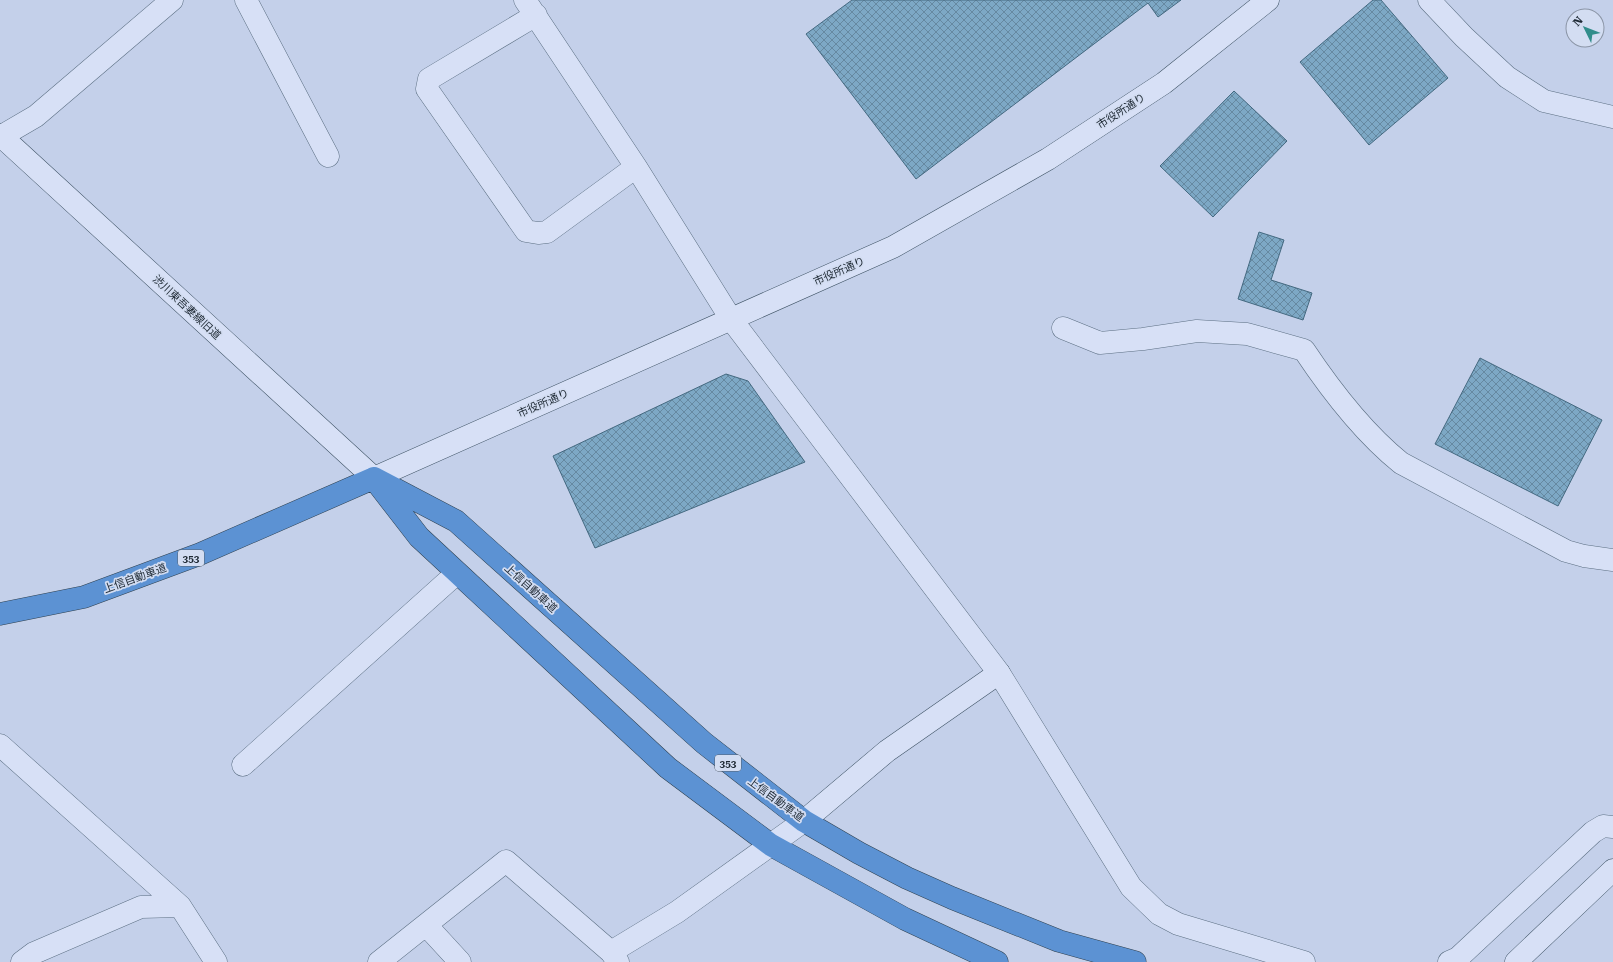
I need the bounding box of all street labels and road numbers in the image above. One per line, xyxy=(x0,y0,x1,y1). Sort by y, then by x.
street label: 市役所通り xyxy=(1095,91,1148,132)
street label: 市役所通り xyxy=(811,254,867,289)
street label: 渋川東吾妻線旧道 xyxy=(150,273,223,342)
street label: 市役所通り xyxy=(515,386,571,421)
road number: 353 xyxy=(178,550,204,566)
street label: 上信自動車道 xyxy=(102,561,168,596)
street label: 上信自動車道 xyxy=(502,561,560,615)
road number: 353 xyxy=(715,755,741,771)
street label: 上信自動車道 xyxy=(745,775,806,824)

